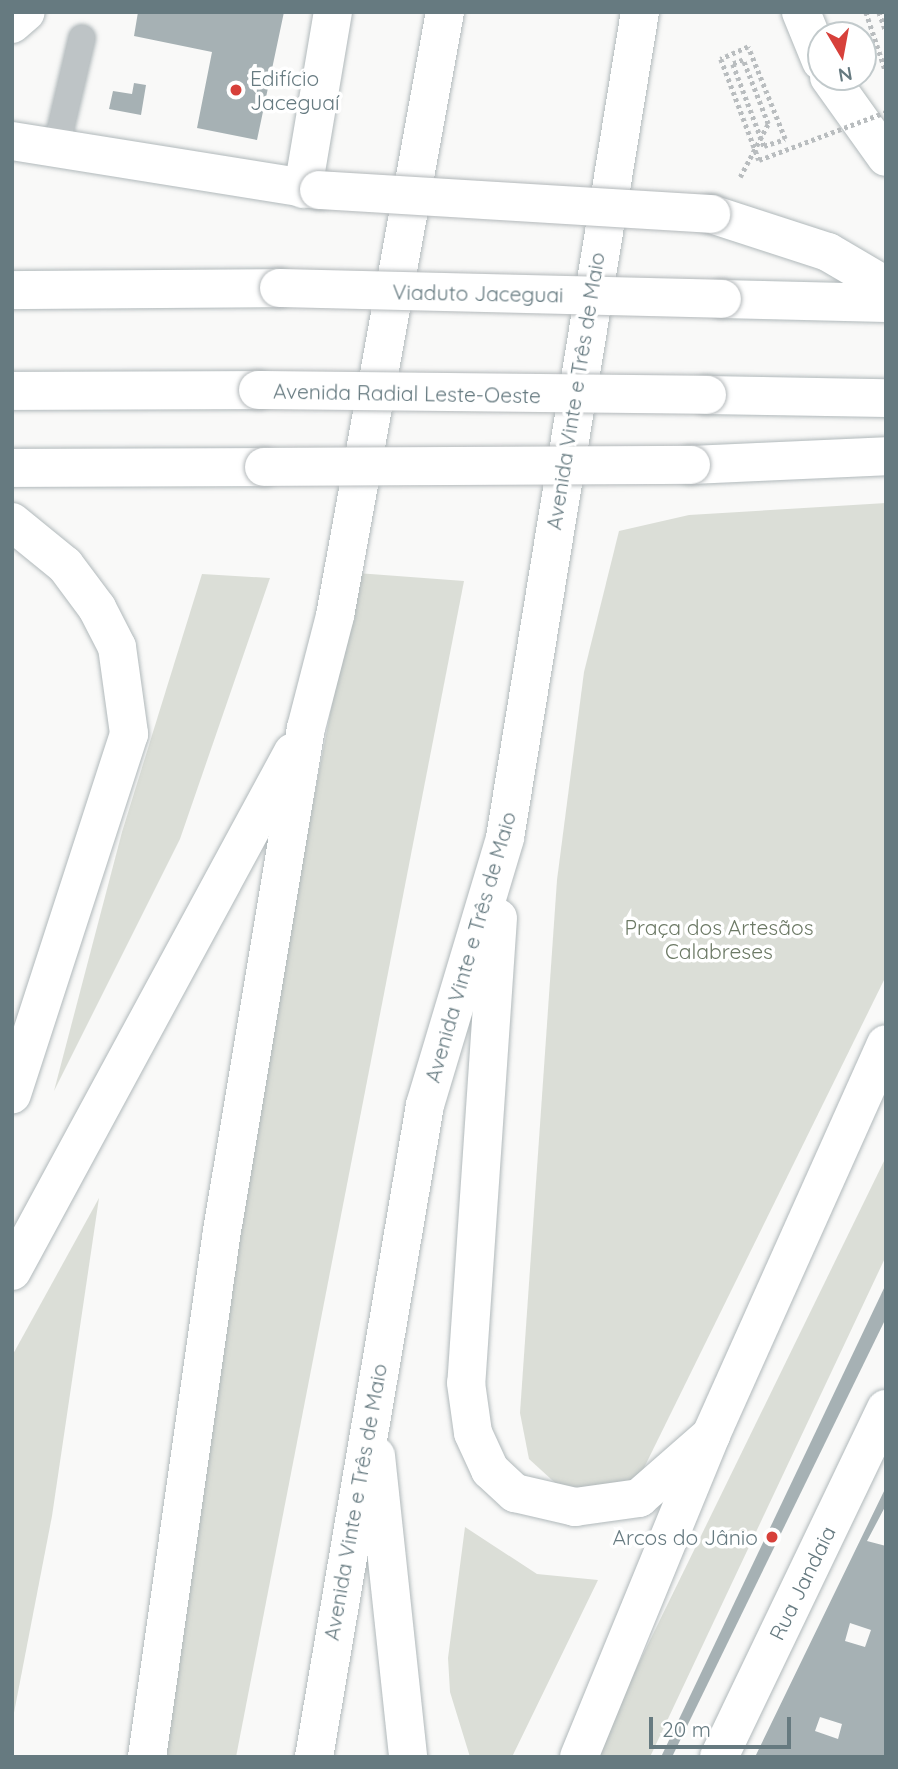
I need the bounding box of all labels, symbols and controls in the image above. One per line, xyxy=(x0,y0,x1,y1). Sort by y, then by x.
north arrow xyxy=(807,21,877,91)
text: N xyxy=(836,62,854,88)
place label: Edifício Jaceguaí xyxy=(250,65,339,115)
marker: Edifício Jaceguaí xyxy=(228,82,244,98)
street label: Avenida Vinte e Três de Maio xyxy=(541,250,609,532)
street label: Viaduto Jaceguai xyxy=(392,279,564,307)
street label: Avenida Radial Leste-Oeste xyxy=(273,378,541,408)
street label: Avenida Vinte e Três de Maio xyxy=(419,809,521,1085)
park label: Praça dos Artesãos Calabreses xyxy=(624,914,814,964)
street label: Avenida Vinte e Três de Maio xyxy=(318,1362,392,1642)
street label: Rua Jandaia xyxy=(764,1522,840,1644)
place label: Arcos do Jânio xyxy=(612,1524,758,1550)
marker: Arcos do Jânio xyxy=(764,1529,780,1545)
scale bar xyxy=(653,1702,795,1746)
text: 20 m xyxy=(662,1716,711,1742)

